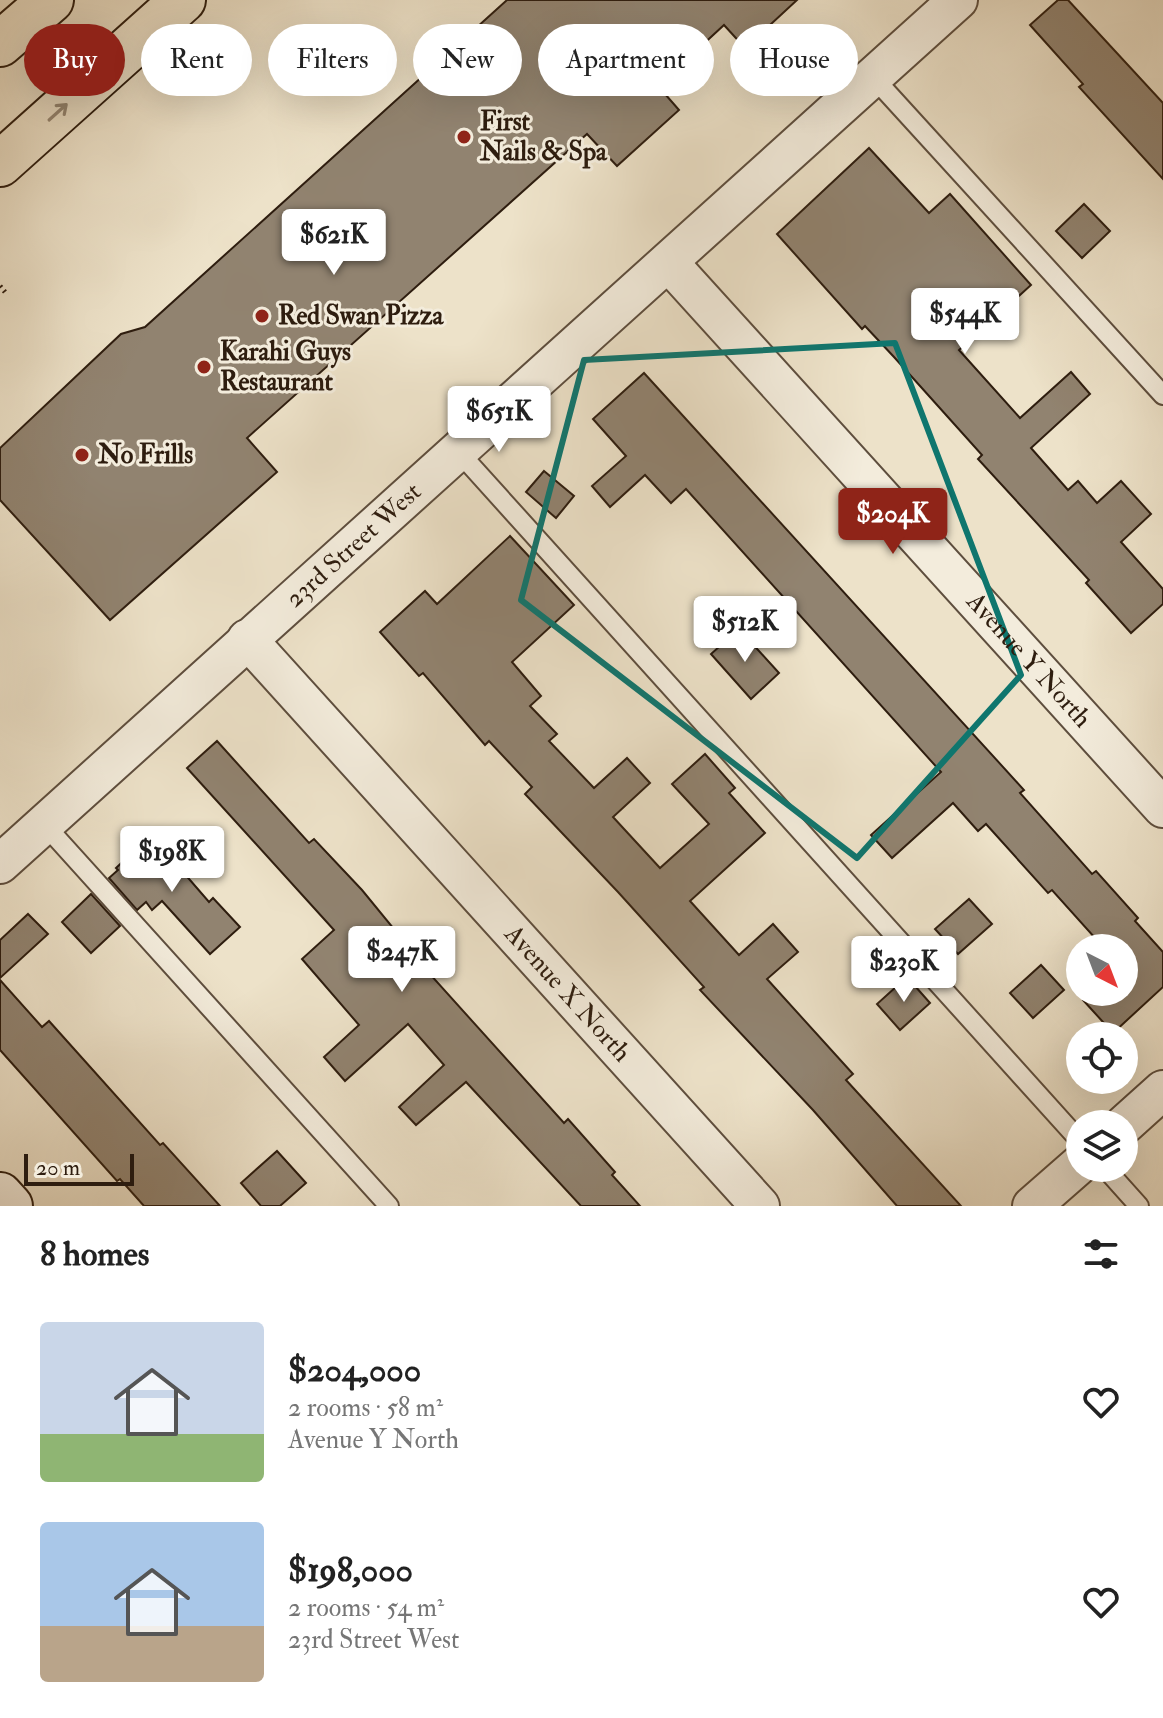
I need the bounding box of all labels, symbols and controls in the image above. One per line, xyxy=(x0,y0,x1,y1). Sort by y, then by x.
chip: Buy xyxy=(24,24,125,96)
chip: Rent xyxy=(141,24,252,96)
chip: Filters xyxy=(268,24,397,96)
chip: New xyxy=(413,24,522,96)
chip: Apartment xyxy=(538,24,714,96)
chip: House xyxy=(730,24,858,96)
one-way arrow xyxy=(48,104,68,122)
place label: First Nails & Spa xyxy=(479,106,608,169)
marker: First Nails & Spa xyxy=(455,128,473,146)
pin: $621K xyxy=(278,209,390,277)
text: $621K xyxy=(300,219,368,251)
pin: $544K xyxy=(909,288,1021,356)
text: $544K xyxy=(929,298,1001,330)
place label: Red Swan Pizza xyxy=(278,300,444,332)
marker: Red Swan Pizza xyxy=(253,307,271,325)
place label: Karahi Guys Restaurant xyxy=(220,336,351,398)
marker: Karahi Guys Restaurant xyxy=(195,358,213,376)
pin: $651K xyxy=(443,386,555,454)
text: $651K xyxy=(466,396,532,428)
place label: No Frills xyxy=(97,439,193,471)
marker: No Frills xyxy=(73,446,91,464)
street label: 23rd Street West xyxy=(279,476,428,615)
pin: $204K xyxy=(837,488,949,556)
text: $204K xyxy=(856,498,930,530)
street label: Avenue Y North xyxy=(959,585,1099,735)
pin: $512K xyxy=(689,596,801,664)
text: $512K xyxy=(712,606,778,638)
pin: $198K xyxy=(116,826,228,894)
text: $198K xyxy=(138,836,206,868)
street label: Avenue X North xyxy=(497,918,638,1069)
pin: $247K xyxy=(346,926,458,994)
north arrow xyxy=(1066,934,1138,1006)
map controls xyxy=(1066,934,1138,1182)
text: $247K xyxy=(366,936,438,968)
pin: $230K xyxy=(848,936,960,1004)
text: $230K xyxy=(869,946,939,978)
button: locate xyxy=(1066,1022,1138,1094)
button: layers xyxy=(1066,1110,1138,1182)
scale bar xyxy=(24,1150,134,1186)
text: 20 m xyxy=(36,1154,80,1182)
icon: filters xyxy=(1079,1232,1123,1276)
text: 8 homes xyxy=(40,1233,149,1276)
text: $204,000 xyxy=(288,1349,421,1392)
icon: home xyxy=(104,1354,200,1450)
icon: heart xyxy=(1079,1380,1123,1424)
text: 2 rooms · 58 m² xyxy=(288,1392,443,1424)
text: Avenue Y North xyxy=(288,1424,459,1456)
text: $198,000 xyxy=(288,1549,413,1592)
icon: home xyxy=(104,1554,200,1650)
icon: heart xyxy=(1079,1580,1123,1624)
text: 2 rooms · 54 m² xyxy=(288,1592,444,1624)
text: 23rd Street West xyxy=(288,1624,459,1656)

